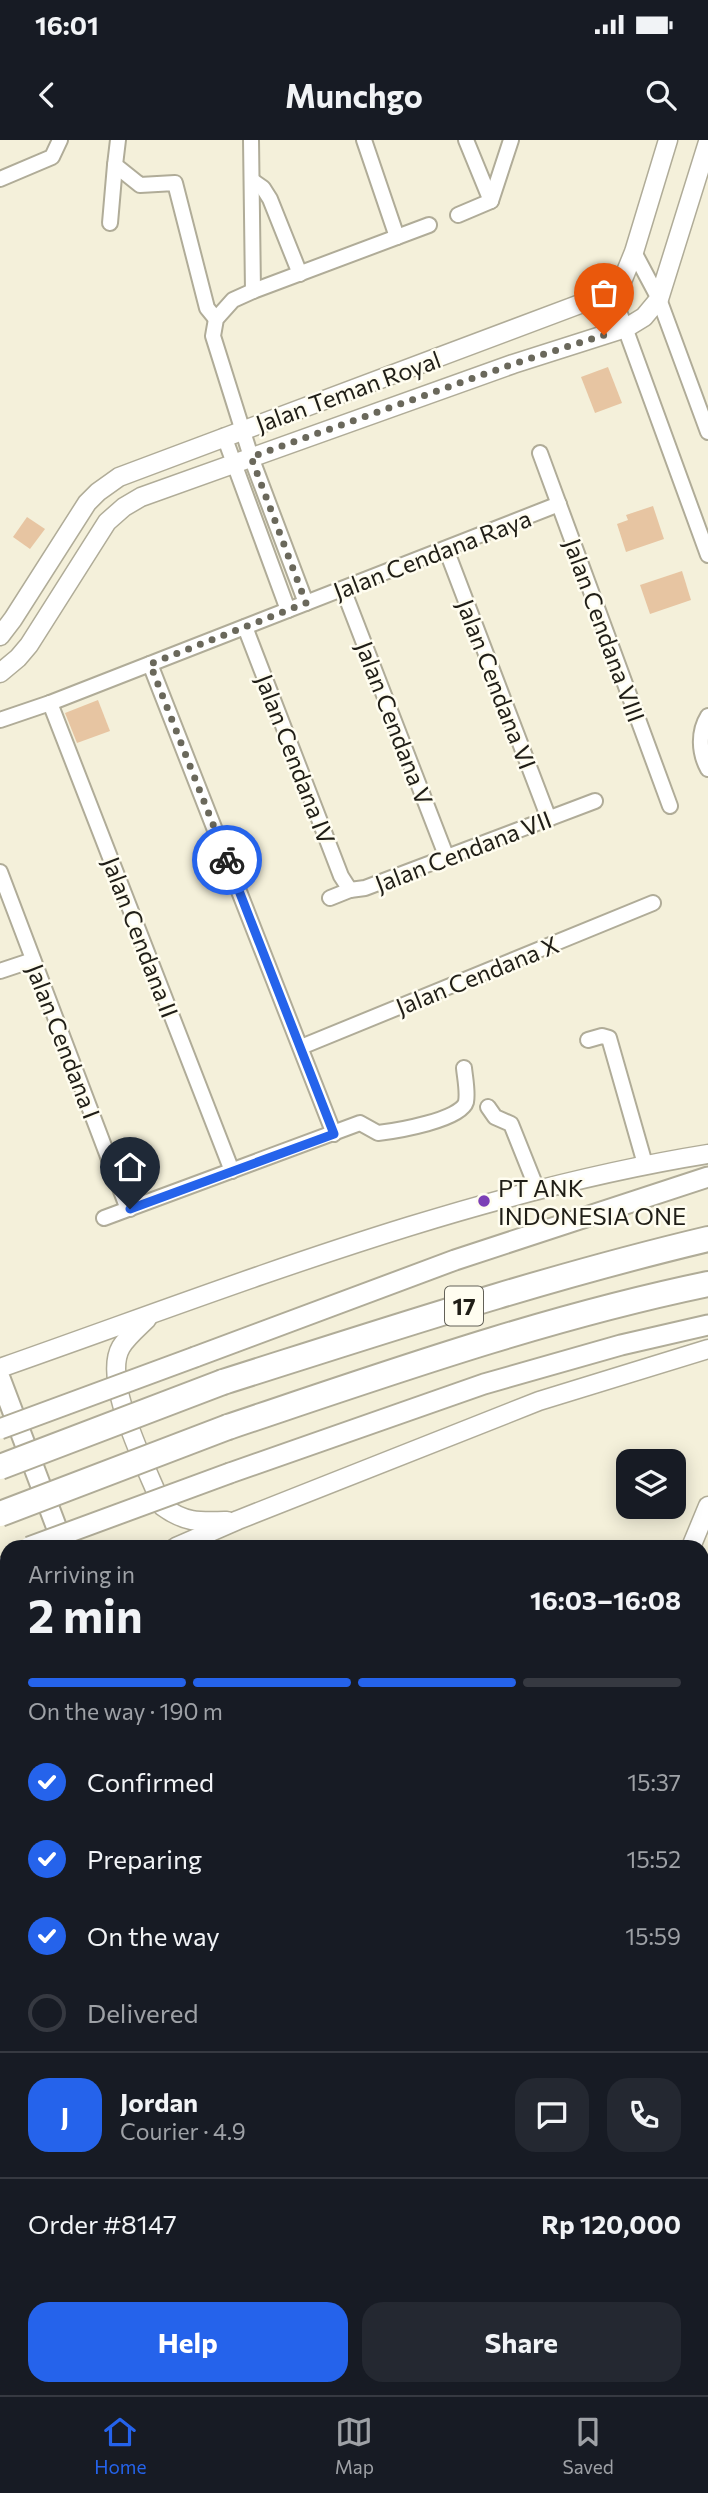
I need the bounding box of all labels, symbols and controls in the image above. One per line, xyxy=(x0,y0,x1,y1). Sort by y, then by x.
text: 16:01 xyxy=(35,9,99,40)
text: Munchgo xyxy=(285,75,423,115)
icon: back xyxy=(28,76,66,114)
icon: search xyxy=(642,76,680,114)
pin xyxy=(574,263,634,335)
icon: bag xyxy=(585,274,623,312)
street label: Jalan Teman Royal xyxy=(252,344,444,438)
street label: Jalan Cendana Raya xyxy=(329,503,535,605)
street label: Jalan Cendana VIII xyxy=(558,534,652,726)
street label: Jalan Cendana VI xyxy=(451,595,543,773)
street label: Jalan Cendana V xyxy=(350,637,440,809)
street label: Jalan Cendana IV xyxy=(250,670,342,848)
street label: Jalan Cendana VII xyxy=(371,804,555,898)
courier xyxy=(192,825,262,895)
icon: bike xyxy=(208,841,246,879)
street label: Jalan Cendana II xyxy=(97,852,185,1022)
street label: Jalan Cendana X xyxy=(391,929,563,1021)
street label: Jalan Cendana I xyxy=(21,960,107,1122)
pin xyxy=(100,1137,160,1209)
icon: home xyxy=(111,1148,149,1186)
place label: PT ANK INDONESIA ONE xyxy=(498,1173,686,1230)
marker: PT ANK INDONESIA ONE xyxy=(476,1193,492,1209)
road number: 17 xyxy=(445,1287,483,1326)
map controls xyxy=(616,1449,686,1519)
button: layers xyxy=(616,1449,686,1519)
text: Arriving in xyxy=(28,1560,135,1588)
text: 16:03–16:08 xyxy=(530,1584,681,1615)
text: 2 min xyxy=(28,1586,143,1642)
text: On the way · 190 m xyxy=(28,1697,223,1725)
icon: check xyxy=(28,1763,66,1801)
text: Confirmed xyxy=(87,1766,214,1797)
text: 15:37 xyxy=(627,1768,681,1796)
icon: check xyxy=(28,1840,66,1878)
text: Preparing xyxy=(87,1843,202,1874)
text: 15:52 xyxy=(627,1845,681,1873)
icon: check xyxy=(28,1917,66,1955)
text: On the way xyxy=(87,1920,220,1951)
text: 15:59 xyxy=(625,1922,681,1950)
text: Delivered xyxy=(87,1997,198,2028)
button: chat xyxy=(515,2078,589,2152)
button: phone xyxy=(607,2078,681,2152)
text: Jordan xyxy=(120,2086,198,2117)
text: J xyxy=(61,2100,69,2131)
text: Courier · 4.9 xyxy=(120,2117,246,2145)
text: Order #8147 xyxy=(28,2208,177,2239)
text: Rp 120,000 xyxy=(541,2208,681,2239)
button: Help xyxy=(28,2302,348,2382)
button: Share xyxy=(362,2302,681,2382)
tab: Home xyxy=(94,2413,146,2478)
tab: Map xyxy=(335,2413,374,2478)
tab: Saved xyxy=(562,2413,614,2478)

